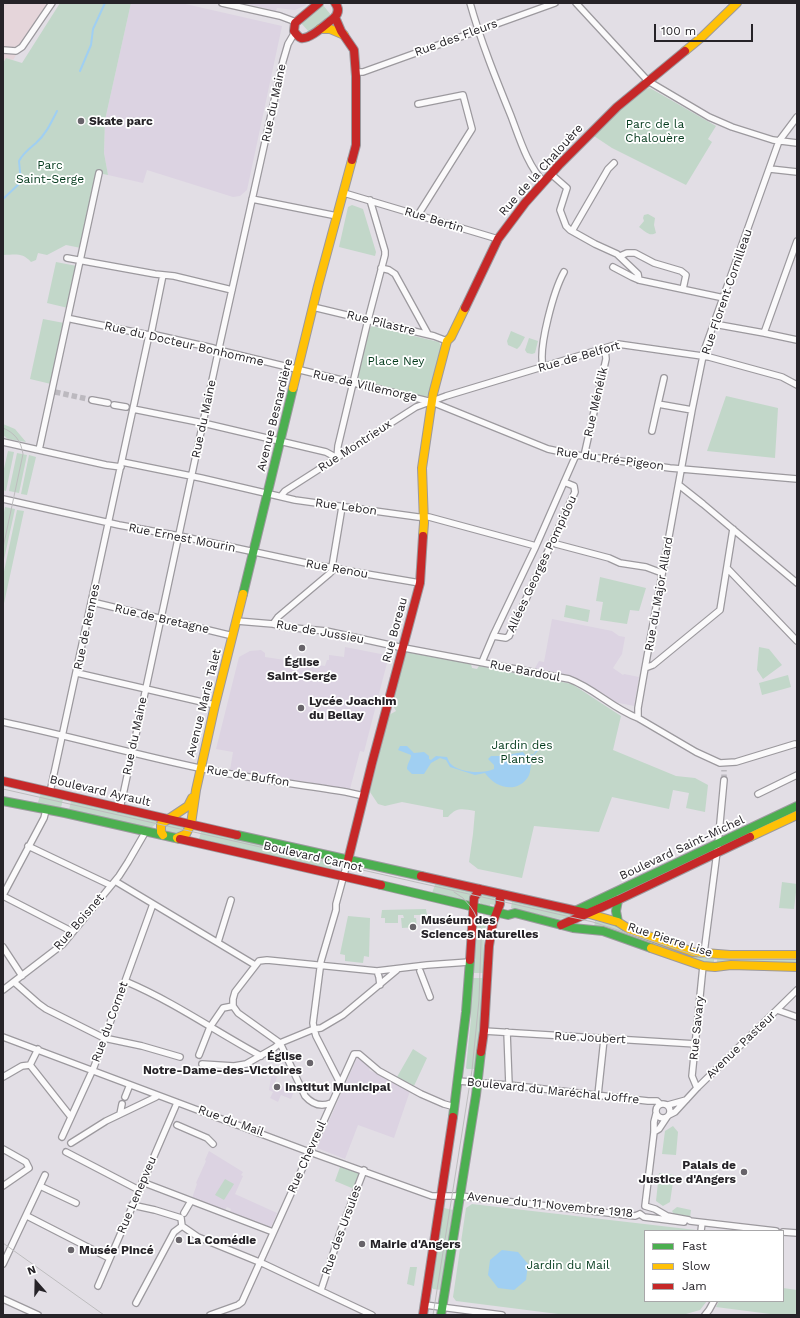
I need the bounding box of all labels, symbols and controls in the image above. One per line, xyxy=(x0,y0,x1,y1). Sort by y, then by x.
street label: Rue des Fleurs xyxy=(412,16,500,60)
scale bar xyxy=(656,16,755,42)
text: 100 m xyxy=(661,24,696,38)
street label: Rue du Maine xyxy=(259,62,289,144)
place label: Skate parc xyxy=(89,114,153,128)
marker: Skate parc xyxy=(76,116,86,126)
park label: Parc de la Chalouère xyxy=(625,117,685,145)
street label: Rue de la Chalouère xyxy=(496,121,586,219)
park label: Parc Saint-Serge xyxy=(16,158,84,186)
street label: Rue Bertin xyxy=(403,204,465,236)
street label: Rue Florent Cornilleau xyxy=(699,227,755,357)
street label: Rue Pilastre xyxy=(345,308,417,338)
street label: Rue du Docteur Bonhomme xyxy=(103,319,265,369)
street label: Rue de Belfort xyxy=(536,338,622,376)
park label: Place Ney xyxy=(367,354,425,368)
street label: Avenue Besnardière xyxy=(254,357,296,473)
street label: Rue Ménélik xyxy=(581,366,611,438)
street label: Rue de Villemorge xyxy=(311,367,419,405)
street label: Rue du Maine xyxy=(189,378,219,460)
street label: Rue Montrieux xyxy=(316,417,394,475)
street label: Rue du Pré-Pigeon xyxy=(555,444,665,474)
street label: Allées Georges Pompidou xyxy=(504,493,580,635)
street label: Rue Lebon xyxy=(314,496,378,518)
street label: Rue Ernest Mourin xyxy=(127,521,237,555)
street label: Rue du Major Allard xyxy=(642,536,676,652)
street label: Rue Renou xyxy=(305,556,369,582)
street label: Rue de Rennes xyxy=(71,583,103,671)
street label: Rue Boreau xyxy=(379,596,411,664)
street label: Rue de Bretagne xyxy=(113,601,211,637)
street label: Rue de Jussieu xyxy=(275,617,365,647)
marker: Église Saint-Serge xyxy=(297,643,307,653)
street label: Avenue Marie Talet xyxy=(184,647,224,759)
place label: Église Saint-Serge xyxy=(267,655,337,683)
street label: Rue Bardoul xyxy=(489,657,561,685)
place label: Lycée Joachim du Bellay xyxy=(309,694,397,722)
street label: Rue du Maine xyxy=(120,695,150,777)
marker: Lycée Joachim du Bellay xyxy=(296,703,306,713)
park label: Jardin des Plantes xyxy=(491,738,553,766)
street label: Rue de Buffon xyxy=(205,762,291,790)
street label: Boulevard Ayrault xyxy=(48,772,152,810)
street label: Boulevard Saint-Michel xyxy=(617,813,747,883)
street label: Boulevard Carnot xyxy=(262,839,364,875)
street label: Rue Boisnet xyxy=(51,891,107,953)
place label: Muséum des Sciences Naturelles xyxy=(421,913,538,941)
street label: Rue Pierre Lise xyxy=(626,920,714,960)
marker: Muséum des Sciences Naturelles xyxy=(408,922,418,932)
street label: Rue du Cornet xyxy=(89,980,131,1064)
street label: Rue Savary xyxy=(686,995,708,1061)
street label: Avenue Pasteur xyxy=(703,1008,779,1082)
street label: Rue Joubert xyxy=(554,1029,626,1047)
place label: Église Notre-Dame-des-Victoires xyxy=(143,1049,302,1077)
marker: Église Notre-Dame-des-Victoires xyxy=(305,1058,315,1068)
street label: Boulevard du Maréchal Joffre xyxy=(466,1075,640,1107)
place label: Institut Municipal xyxy=(285,1080,391,1094)
marker: Institut Municipal xyxy=(272,1082,282,1092)
street label: Rue du Mail xyxy=(196,1102,266,1140)
street label: Rue Chevreul xyxy=(285,1119,329,1195)
street label: Rue Lenepveu xyxy=(114,1154,160,1236)
place label: Palais de Justice d'Angers xyxy=(639,1158,736,1186)
marker: Palais de Justice d'Angers xyxy=(739,1167,749,1177)
street label: Rue des Ursules xyxy=(319,1183,365,1277)
street label: Avenue du 11 Novembre 1918 xyxy=(466,1189,634,1221)
legend xyxy=(644,1230,784,1302)
place label: La Comédie xyxy=(187,1233,256,1247)
marker: La Comédie xyxy=(174,1235,184,1245)
place label: Mairie d'Angers xyxy=(370,1237,461,1251)
marker: Mairie d'Angers xyxy=(357,1239,367,1249)
text: Fast xyxy=(682,1239,707,1253)
place label: Musée Pincé xyxy=(79,1243,154,1257)
marker: Musée Pincé xyxy=(66,1245,76,1255)
park label: Jardin du Mail xyxy=(526,1258,610,1272)
text: Slow xyxy=(682,1259,710,1273)
north arrow xyxy=(16,1262,56,1302)
text: N xyxy=(26,1263,38,1278)
text: Jam xyxy=(682,1279,707,1293)

